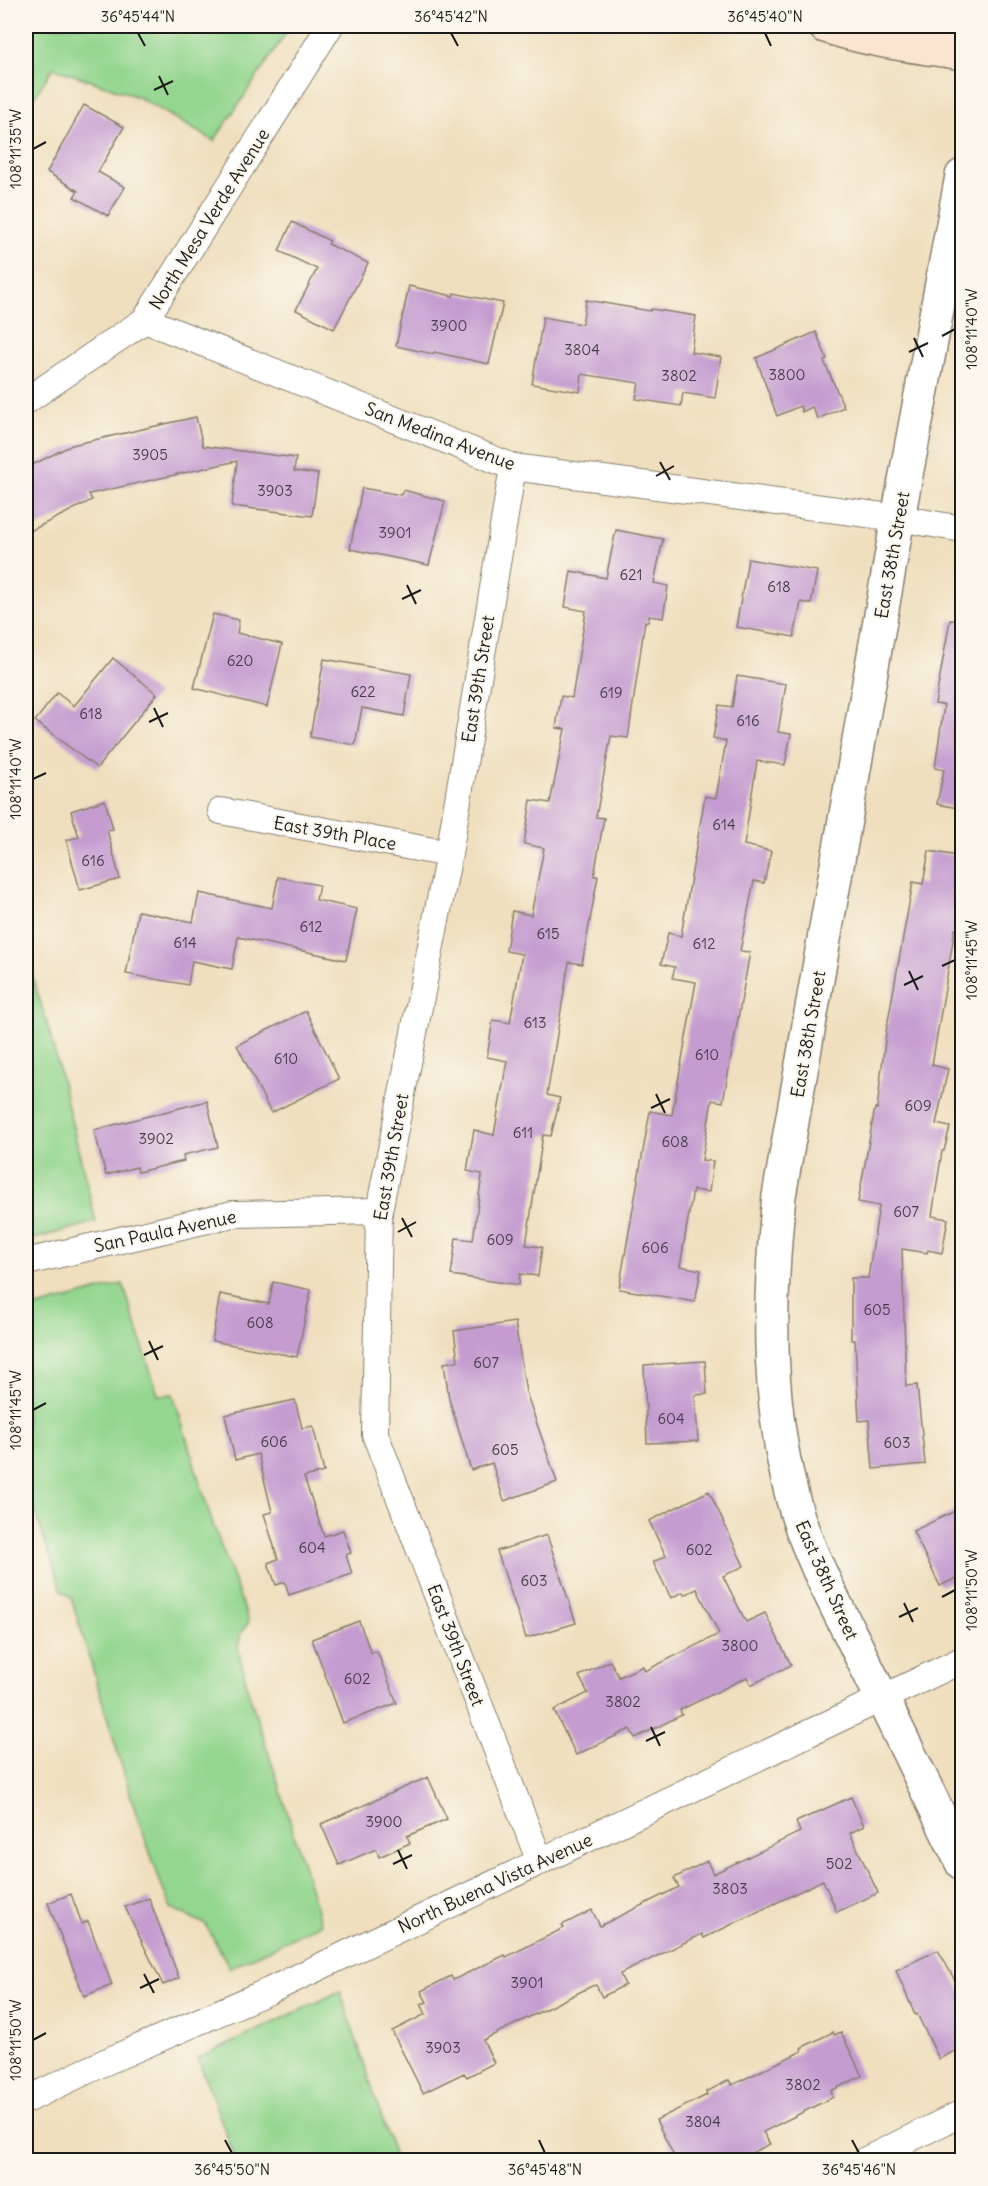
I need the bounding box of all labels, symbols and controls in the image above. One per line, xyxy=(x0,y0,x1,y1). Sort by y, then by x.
text: 36°45'44"N xyxy=(101,7,175,26)
text: 36°45'42"N xyxy=(414,7,488,26)
text: 36°45'40"N xyxy=(727,7,803,26)
text: 108°11'35"W xyxy=(6,109,25,189)
street label: North Mesa Verde Avenue xyxy=(144,124,274,314)
text: 108°11'40"W xyxy=(962,288,981,370)
house number: 3900 xyxy=(431,316,467,335)
house number: 3804 xyxy=(564,340,600,359)
house number: 3800 xyxy=(769,365,805,384)
house number: 3802 xyxy=(661,366,697,385)
street label: San Medina Avenue xyxy=(362,397,518,475)
house number: 3905 xyxy=(132,445,168,464)
house number: 3903 xyxy=(257,481,293,500)
street label: East 38th Street xyxy=(870,490,914,620)
house number: 3901 xyxy=(379,523,411,542)
house number: 621 xyxy=(620,565,642,584)
house number: 618 xyxy=(767,577,791,596)
street label: East 39th Street xyxy=(457,614,499,744)
house number: 620 xyxy=(227,651,253,670)
house number: 622 xyxy=(350,682,376,701)
house number: 619 xyxy=(599,683,623,702)
house number: 618 xyxy=(79,704,103,723)
house number: 616 xyxy=(736,711,760,730)
text: 108°11'40"W xyxy=(6,738,25,820)
street label: East 39th Place xyxy=(272,811,398,855)
house number: 614 xyxy=(712,815,736,834)
house number: 616 xyxy=(81,851,105,870)
house number: 612 xyxy=(300,917,322,936)
text: 108°11'45"W xyxy=(962,920,981,1000)
house number: 615 xyxy=(536,924,560,943)
house number: 614 xyxy=(173,933,197,952)
house number: 612 xyxy=(693,934,715,953)
street label: East 38th Street xyxy=(786,969,830,1099)
house number: 613 xyxy=(523,1013,547,1032)
house number: 610 xyxy=(695,1045,719,1064)
house number: 610 xyxy=(274,1049,298,1068)
street label: East 39th Street xyxy=(369,1092,413,1222)
house number: 609 xyxy=(904,1096,932,1115)
house number: 611 xyxy=(513,1123,533,1142)
house number: 3902 xyxy=(138,1129,174,1148)
house number: 608 xyxy=(661,1132,689,1151)
house number: 607 xyxy=(893,1202,919,1221)
street label: San Paula Avenue xyxy=(92,1205,238,1257)
house number: 609 xyxy=(486,1230,514,1249)
house number: 606 xyxy=(641,1238,669,1257)
house number: 605 xyxy=(863,1300,891,1319)
house number: 608 xyxy=(246,1313,274,1332)
house number: 607 xyxy=(473,1353,499,1372)
text: 108°11'45"W xyxy=(6,1370,25,1450)
house number: 604 xyxy=(657,1409,685,1428)
house number: 606 xyxy=(260,1432,288,1451)
house number: 603 xyxy=(883,1433,911,1452)
house number: 605 xyxy=(491,1440,519,1459)
street label: East 38th Street xyxy=(790,1517,864,1643)
house number: 604 xyxy=(298,1538,326,1557)
house number: 602 xyxy=(686,1540,712,1559)
text: 108°11'50"W xyxy=(962,1549,981,1631)
house number: 603 xyxy=(520,1571,548,1590)
street label: East 39th Street xyxy=(422,1581,490,1709)
house number: 3800 xyxy=(722,1636,758,1655)
house number: 602 xyxy=(344,1669,370,1688)
house number: 3802 xyxy=(605,1692,641,1711)
house number: 3900 xyxy=(366,1812,402,1831)
street label: North Buena Vista Avenue xyxy=(394,1828,596,1938)
house number: 502 xyxy=(826,1854,852,1873)
house number: 3803 xyxy=(712,1879,748,1898)
house number: 3901 xyxy=(511,1973,543,1992)
text: 108°11'50"W xyxy=(6,1999,25,2081)
house number: 3903 xyxy=(425,2038,461,2057)
house number: 3802 xyxy=(785,2075,821,2094)
house number: 3804 xyxy=(685,2112,721,2131)
text: 36°45'50"N xyxy=(194,2160,270,2179)
text: 36°45'48"N xyxy=(508,2160,582,2179)
text: 36°45'46"N xyxy=(822,2160,896,2179)

